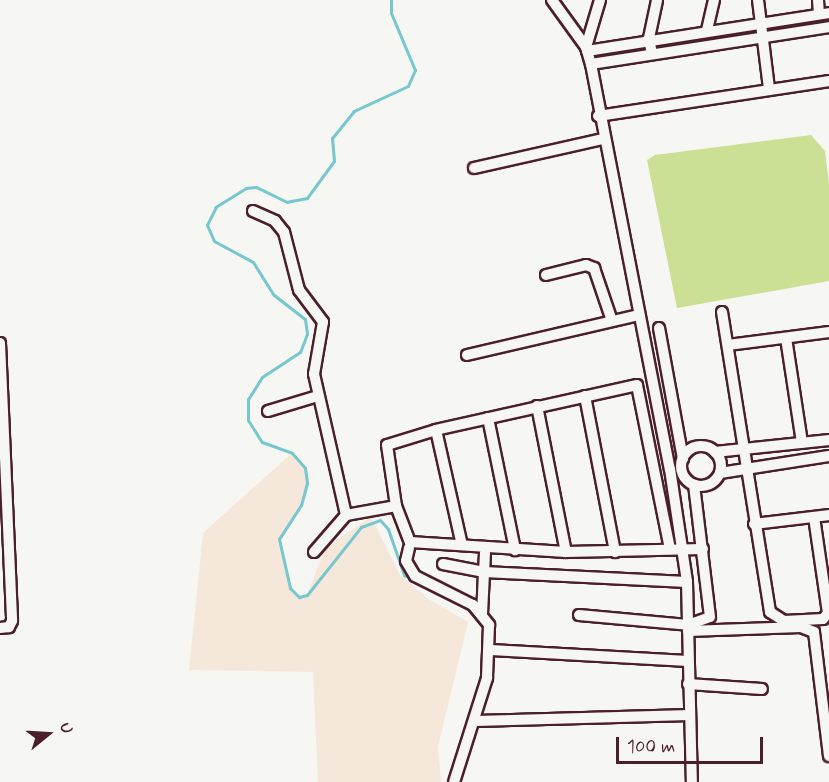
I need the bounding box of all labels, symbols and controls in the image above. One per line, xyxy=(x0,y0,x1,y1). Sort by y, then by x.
north arrow xyxy=(18,704,78,764)
text: U xyxy=(54,720,77,736)
scale bar xyxy=(619,725,766,763)
text: 100 m xyxy=(627,735,675,759)

